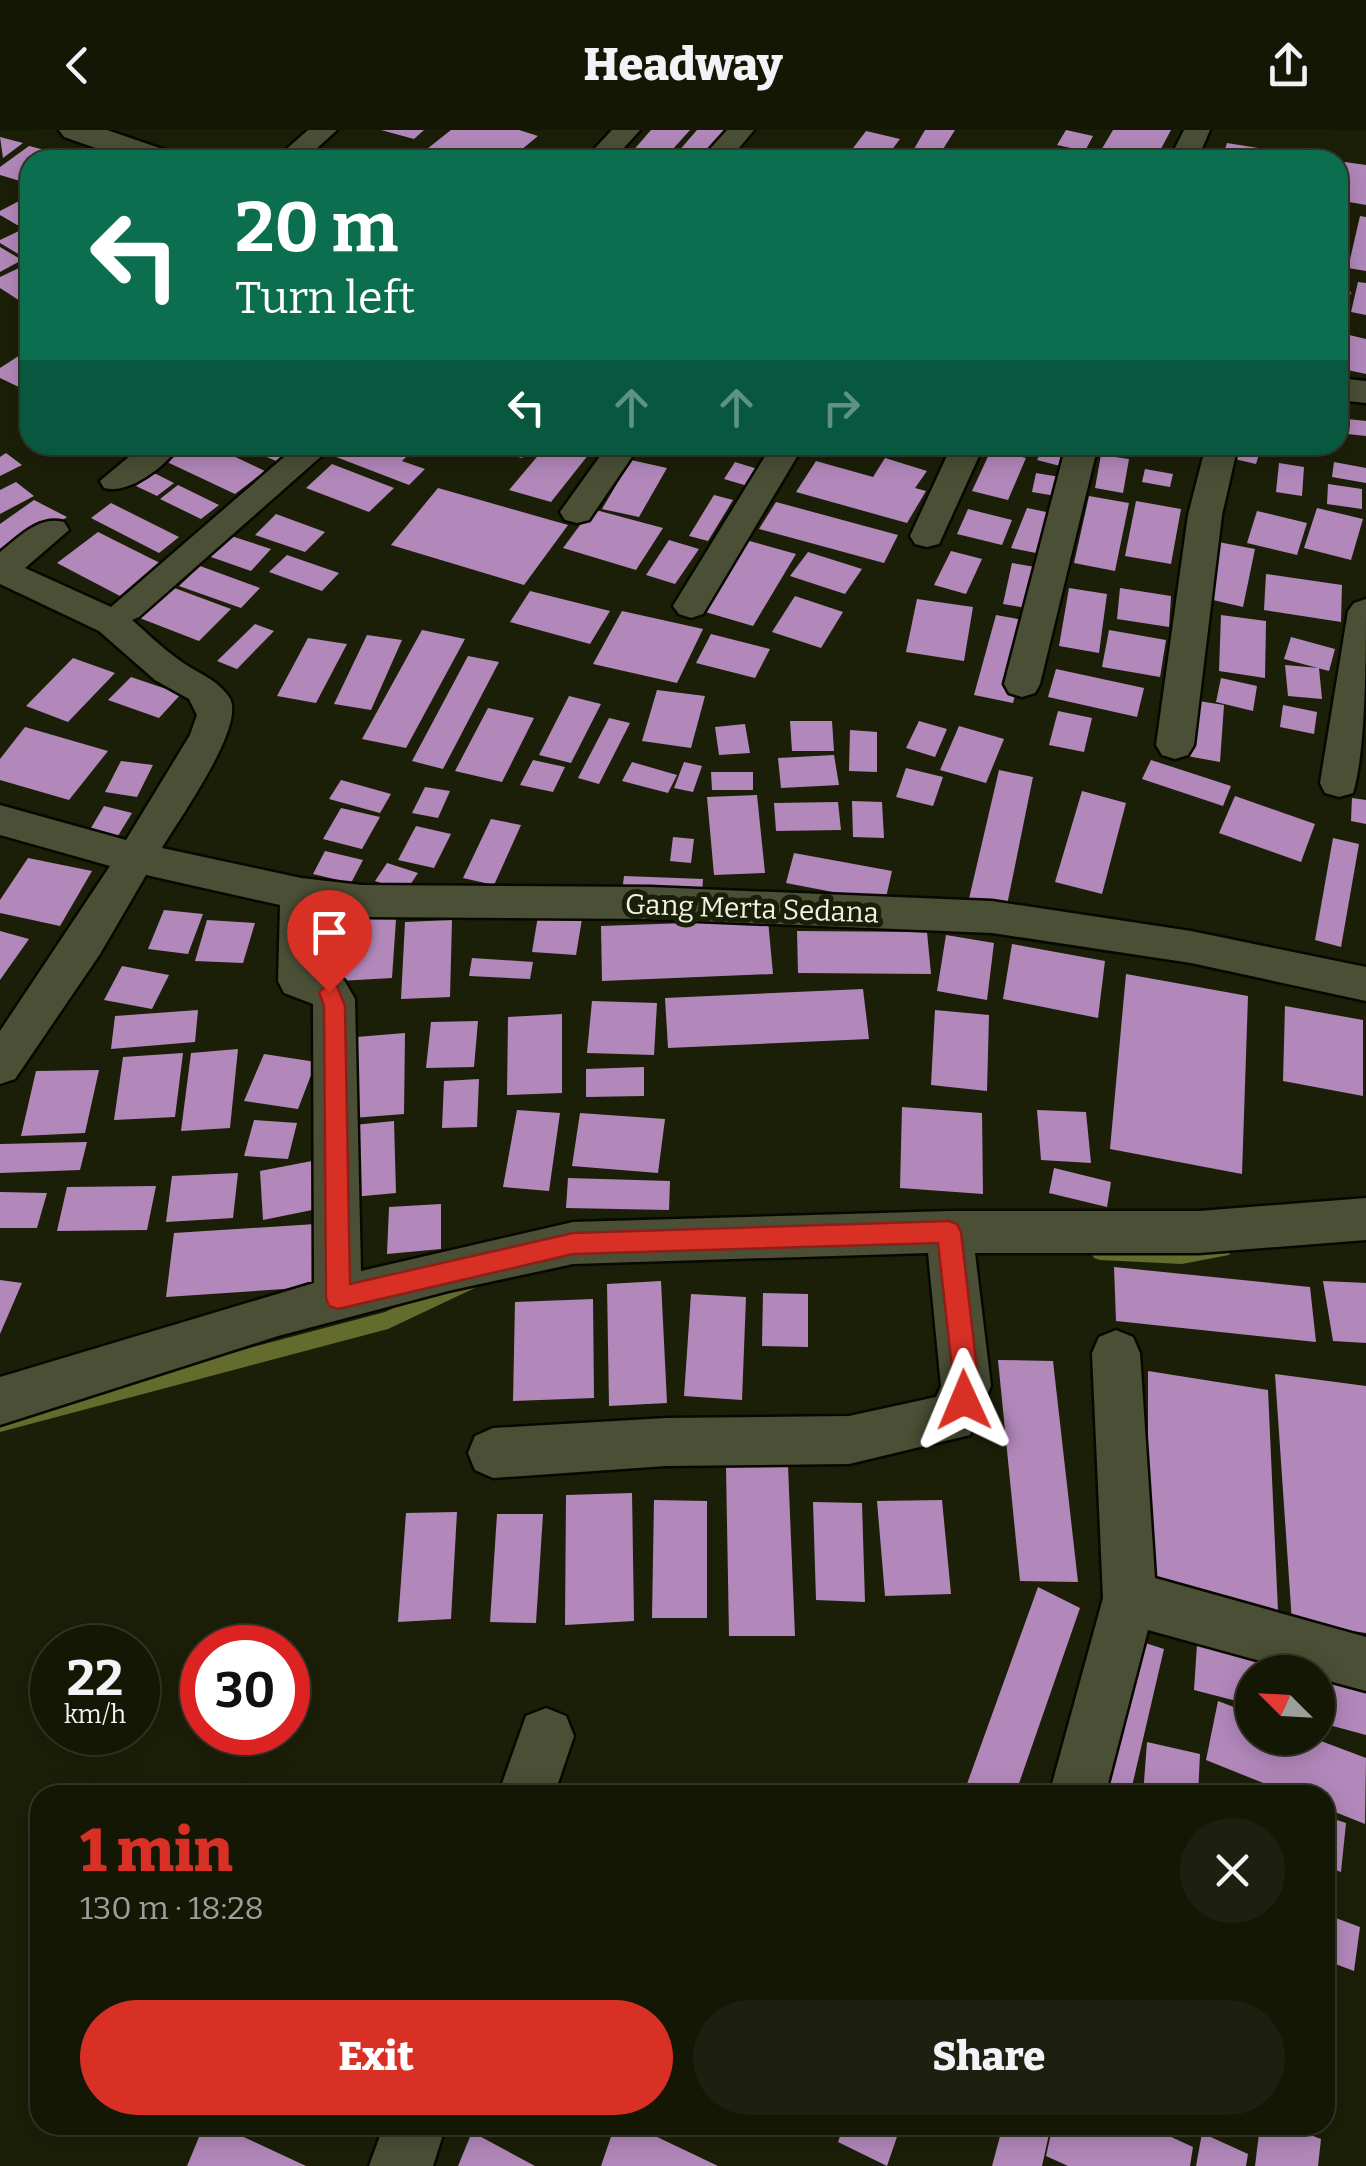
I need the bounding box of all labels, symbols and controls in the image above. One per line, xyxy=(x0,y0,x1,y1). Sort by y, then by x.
icon: back xyxy=(50,38,105,93)
text: Headway xyxy=(583,38,783,92)
icon: share xyxy=(1261,38,1316,93)
text: 20 m xyxy=(235,186,398,270)
icon: left xyxy=(70,190,200,320)
text: Turn left xyxy=(235,271,415,325)
icon: left xyxy=(499,380,554,435)
icon: ahead xyxy=(604,380,659,435)
icon: ahead xyxy=(709,380,764,435)
icon: right xyxy=(814,380,869,435)
street label: Gang Merta Sedana xyxy=(625,888,879,929)
pin xyxy=(287,890,372,993)
icon: arrive xyxy=(302,905,357,960)
position arrow xyxy=(912,1348,1016,1452)
speed limit sign: 30 xyxy=(180,1625,310,1755)
text: 22 xyxy=(67,1648,123,1708)
north arrow xyxy=(1235,1655,1335,1755)
map controls xyxy=(1235,1655,1335,1755)
text: km/h xyxy=(64,1700,126,1730)
text: 1 min xyxy=(80,1815,233,1887)
button: close xyxy=(1180,1818,1285,1923)
text: 130 m · 18:28 xyxy=(80,1889,264,1927)
button: Exit xyxy=(80,2000,673,2115)
button: Share xyxy=(693,2000,1285,2115)

